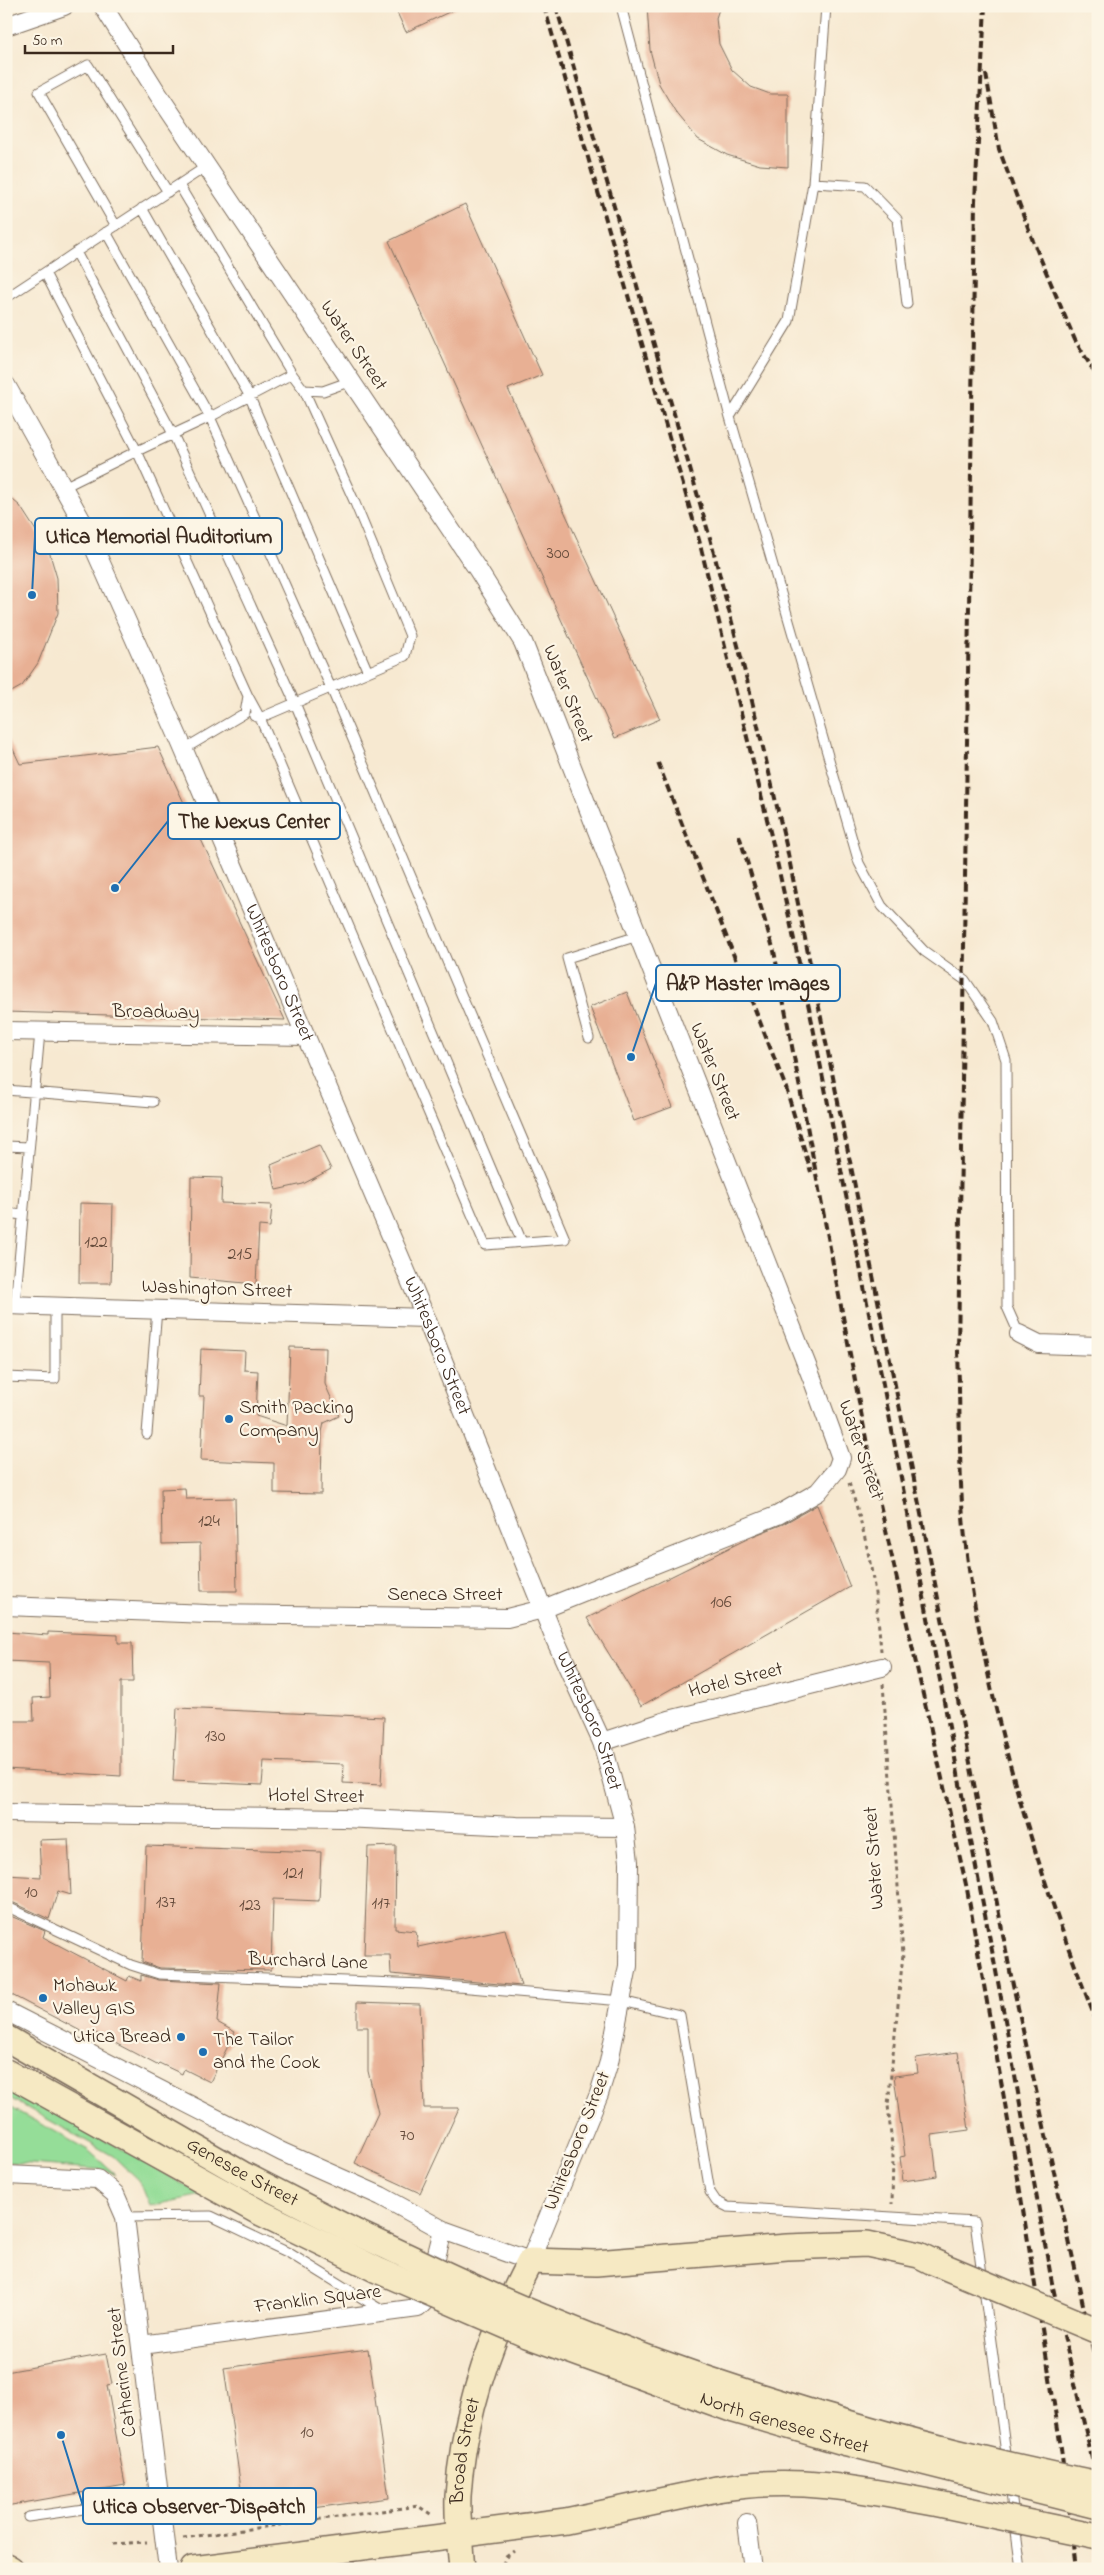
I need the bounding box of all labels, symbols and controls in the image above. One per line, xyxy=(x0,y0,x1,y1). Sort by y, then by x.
scale bar xyxy=(25,22,172,54)
text: 50 m xyxy=(32,30,63,52)
street label: Water Street xyxy=(312,295,394,397)
callout: Utica Memorial Auditorium xyxy=(35,518,282,554)
text: Utica Memorial Auditorium xyxy=(46,523,272,553)
house number: 300 xyxy=(547,541,570,567)
street label: Water Street xyxy=(534,641,600,748)
callout: The Nexus Center xyxy=(168,803,340,839)
text: The Nexus Center xyxy=(178,808,330,838)
street label: Whitesboro Street xyxy=(237,900,321,1047)
callout: A&P Master Images xyxy=(656,965,840,1001)
text: A&P Master Images xyxy=(666,970,830,1002)
street label: Broadway xyxy=(111,998,200,1028)
street label: Water Street xyxy=(681,1019,747,1126)
house number: 122 xyxy=(84,1230,108,1256)
house number: 215 xyxy=(228,1242,252,1268)
street label: Whitesboro Street xyxy=(396,1272,478,1420)
street label: Washington Street xyxy=(141,1273,293,1308)
place label: Smith Packing Company xyxy=(239,1394,353,1446)
street label: Water Street xyxy=(829,1396,891,1504)
marker: Smith Packing Company xyxy=(223,1413,235,1425)
house number: 124 xyxy=(198,1509,221,1535)
street label: Seneca Street xyxy=(387,1581,503,1610)
house number: 106 xyxy=(710,1590,732,1616)
street label: Whitesboro Street xyxy=(548,1647,629,1794)
street label: Hotel Street xyxy=(686,1655,787,1707)
house number: 130 xyxy=(205,1724,226,1750)
street label: Hotel Street xyxy=(268,1782,365,1812)
street label: Water Street xyxy=(857,1805,893,1911)
house number: 121 xyxy=(283,1861,303,1887)
house number: 10 xyxy=(24,1880,38,1906)
house number: 137 xyxy=(156,1890,177,1916)
house number: 117 xyxy=(372,1891,391,1917)
house number: 123 xyxy=(239,1893,261,1919)
street label: Burchard Lane xyxy=(247,1945,368,1979)
place label: Mohawk Valley GIS xyxy=(52,1972,135,2024)
marker: Mohawk Valley GIS xyxy=(37,1992,49,2004)
place label: Utica Bread xyxy=(73,2023,171,2052)
place label: The Tailor and the Cook xyxy=(213,2026,320,2078)
marker: Utica Bread xyxy=(175,2031,187,2043)
marker: The Tailor and the Cook xyxy=(197,2046,209,2058)
street label: Whitesboro Street xyxy=(537,2067,619,2215)
house number: 70 xyxy=(399,2123,415,2149)
street label: Genesee Street xyxy=(181,2130,304,2215)
street label: Franklin Square xyxy=(252,2278,383,2322)
street label: Catherine Street xyxy=(101,2305,145,2439)
street label: North Genesee Street xyxy=(696,2384,872,2462)
street label: Broad Street xyxy=(443,2394,489,2505)
house number: 10 xyxy=(300,2420,314,2446)
callout: Utica Observer-Dispatch xyxy=(83,2488,316,2524)
text: Utica Observer-Dispatch xyxy=(92,2493,306,2523)

